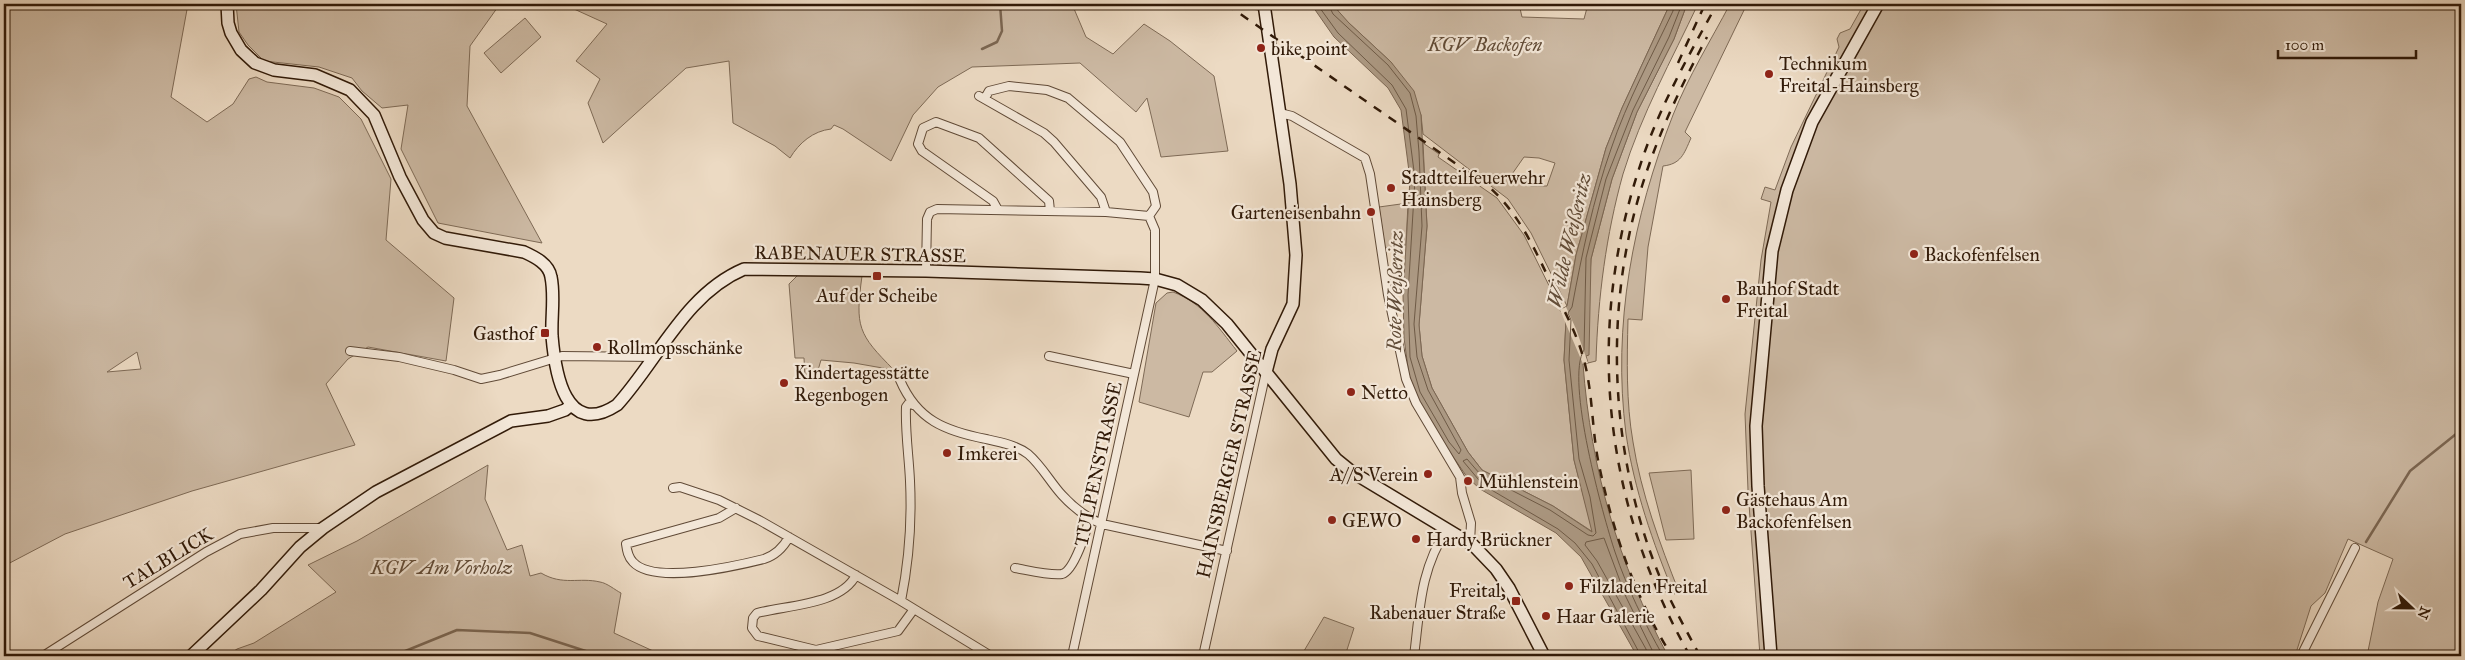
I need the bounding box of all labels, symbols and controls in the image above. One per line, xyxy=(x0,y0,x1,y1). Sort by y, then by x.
scale bar xyxy=(2278,28,2415,60)
park label: KGV Backofen xyxy=(1427,33,1542,56)
text: 100 m xyxy=(2285,36,2325,54)
place label: bike point xyxy=(1271,37,1348,60)
marker: bike point xyxy=(1255,42,1267,54)
place label: Technikum Freital-Hainsberg xyxy=(1779,52,1919,98)
marker: Technikum Freital-Hainsberg xyxy=(1763,68,1775,80)
place label: Stadtteilfeuerwehr Hainsberg xyxy=(1401,166,1546,212)
water label: Wilde Weißeritz xyxy=(1542,170,1596,310)
marker: Stadtteilfeuerwehr Hainsberg xyxy=(1385,182,1397,194)
place label: Garteneisenbahn xyxy=(1231,201,1361,224)
marker: Garteneisenbahn xyxy=(1365,206,1377,218)
water label: Rote Weißeritz xyxy=(1382,230,1408,353)
street label: RABENAUER STRASSE xyxy=(754,241,966,267)
place label: Backofenfelsen xyxy=(1924,243,2040,266)
marker: Backofenfelsen xyxy=(1908,248,1920,260)
marker: Auf der Scheibe xyxy=(871,270,883,282)
place label: Bauhof Stadt Freital xyxy=(1736,277,1840,322)
place label: Auf der Scheibe xyxy=(815,284,938,307)
marker: Bauhof Stadt Freital xyxy=(1720,293,1732,305)
place label: Gasthof xyxy=(473,322,538,345)
marker: Gasthof xyxy=(539,327,551,339)
place label: Rollmopsschänke xyxy=(607,336,743,359)
marker: Rollmopsschänke xyxy=(591,341,603,353)
street label: HAINSBERGER STRASSE xyxy=(1191,347,1267,580)
place label: Kindertagesstätte Regenbogen xyxy=(794,361,929,407)
marker: Kindertagesstätte Regenbogen xyxy=(778,377,790,389)
street label: TULPENSTRASSE xyxy=(1069,379,1127,549)
place label: Netto xyxy=(1361,381,1408,404)
marker: Netto xyxy=(1345,386,1357,398)
place label: Imkerei xyxy=(957,442,1018,465)
marker: Imkerei xyxy=(941,447,953,459)
place label: A//S Verein xyxy=(1329,463,1418,486)
marker: A//S Verein xyxy=(1422,468,1434,480)
place label: Mühlenstein xyxy=(1478,470,1578,493)
marker: Mühlenstein xyxy=(1462,475,1474,487)
place label: Gästehaus Am Backofenfelsen xyxy=(1736,488,1852,533)
marker: Gästehaus Am Backofenfelsen xyxy=(1720,504,1732,516)
place label: GEWO xyxy=(1342,509,1402,532)
marker: GEWO xyxy=(1326,514,1338,526)
street label: TALBLICK xyxy=(119,522,217,594)
place label: Hardy Brückner xyxy=(1426,528,1553,551)
marker: Hardy Brückner xyxy=(1410,533,1422,545)
park label: KGV Am Vorholz xyxy=(370,556,513,579)
place label: Filzladen Freital xyxy=(1579,575,1708,598)
place label: Freital, Rabenauer Straße xyxy=(1369,579,1506,624)
marker: Filzladen Freital xyxy=(1563,580,1575,592)
north arrow xyxy=(2388,582,2438,632)
marker: Freital, Rabenauer Straße xyxy=(1510,595,1522,607)
text: N xyxy=(2413,604,2434,621)
place label: Haar Galerie xyxy=(1556,605,1655,628)
marker: Haar Galerie xyxy=(1540,610,1552,622)

